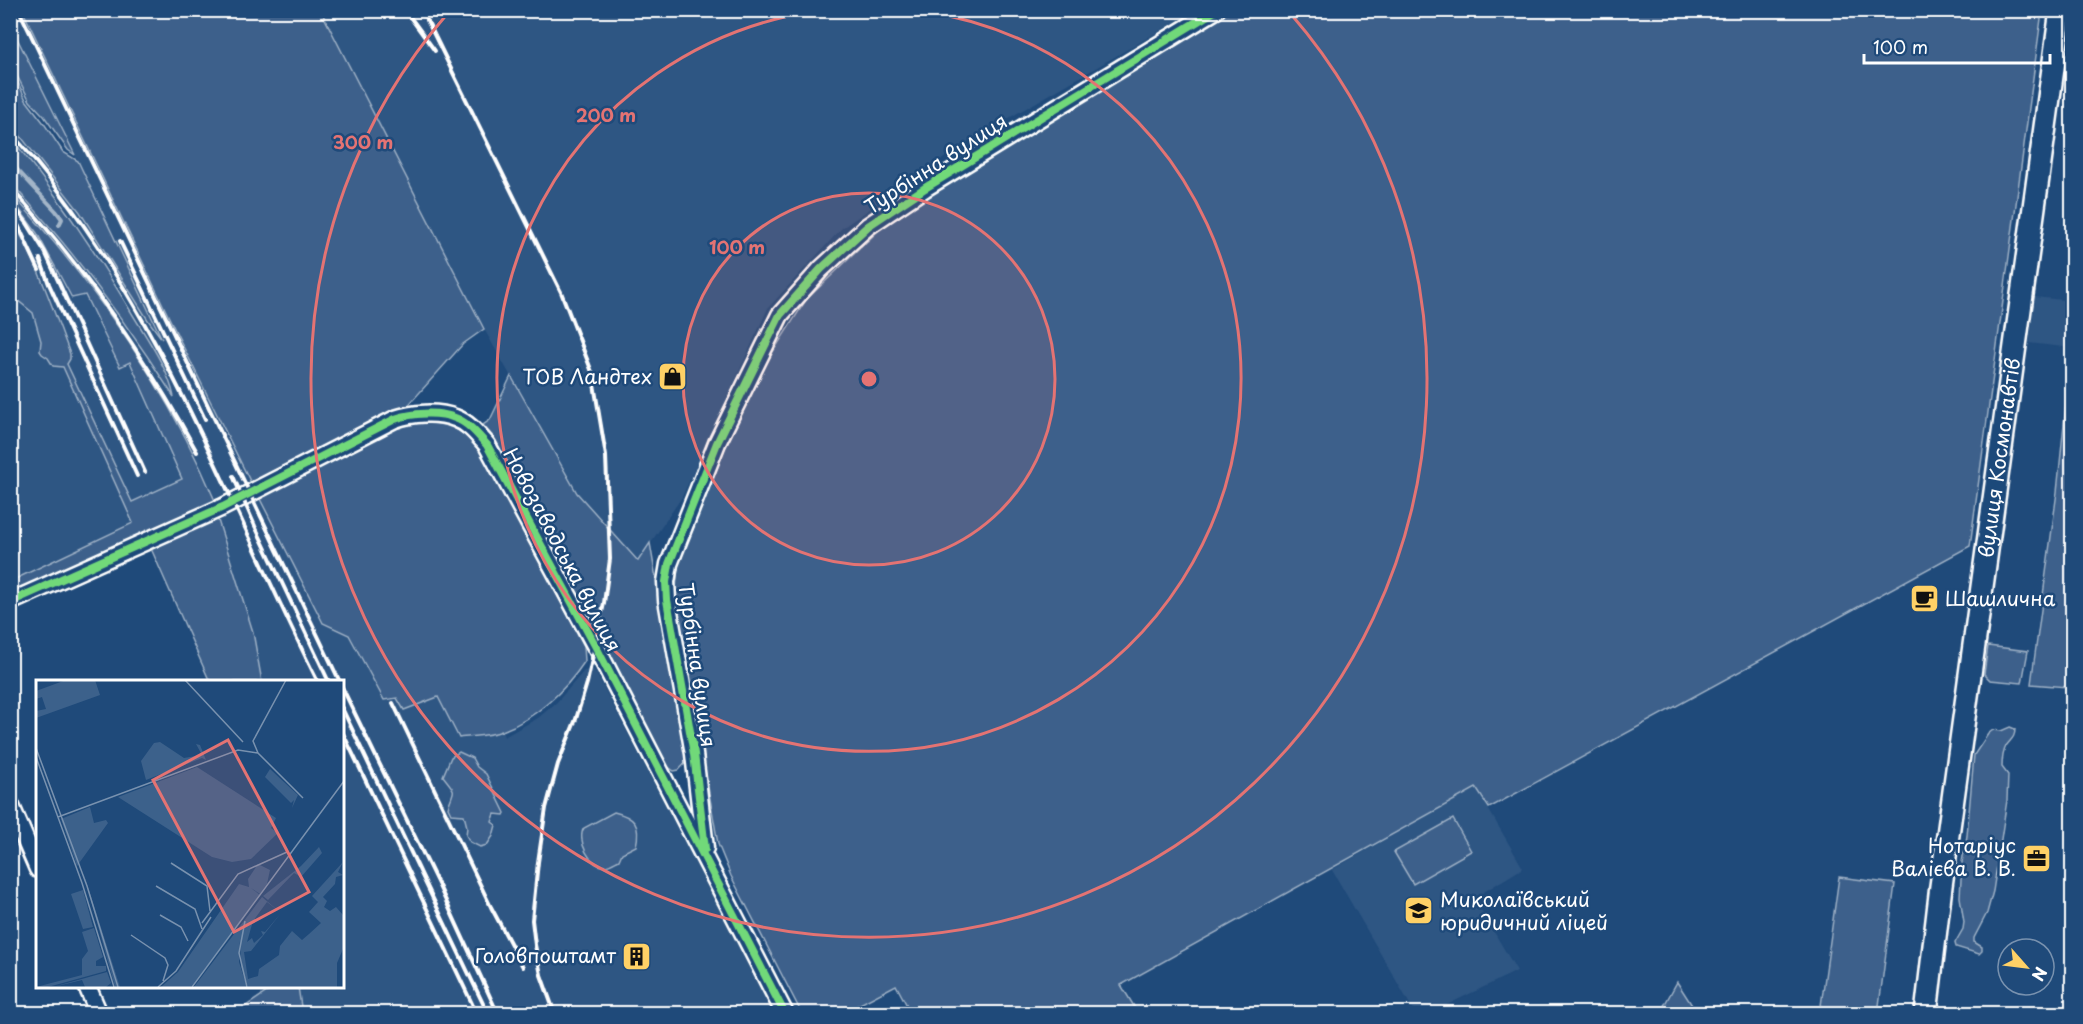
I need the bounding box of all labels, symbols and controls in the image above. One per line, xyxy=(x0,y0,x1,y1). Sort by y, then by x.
scale bar xyxy=(1864,27,2050,65)
text: 100 m xyxy=(1873,33,1928,60)
text: 200 m xyxy=(576,101,636,128)
street label: Турбінна вулиця xyxy=(858,106,1013,221)
text: 300 m xyxy=(333,128,393,155)
text: 100 m xyxy=(709,233,765,260)
street label: вулиця Космонавтів xyxy=(1970,356,2027,560)
place label: ТОВ Ландтех xyxy=(522,361,652,391)
shop icon: ТОВ Ландтех xyxy=(657,361,689,393)
centre of rings xyxy=(859,369,879,389)
street label: Новозаводська вулиця xyxy=(496,442,629,657)
street label: Турбінна вулиця xyxy=(672,581,724,749)
cafe icon: Шашлична xyxy=(1908,583,1940,615)
place label: Шашлична xyxy=(1945,583,2056,613)
inset map xyxy=(36,680,344,988)
place label: Нотаріус Валієва В. В. xyxy=(1891,830,2016,883)
office icon: Нотаріус Валієва В. В. xyxy=(2021,842,2053,874)
place label: Миколаївський юридичний ліцей xyxy=(1440,884,1608,937)
school or university icon: Миколаївський юридичний ліцей xyxy=(1403,895,1435,927)
north arrow xyxy=(1996,937,2056,997)
place label: Головпоштамт xyxy=(475,940,616,970)
building icon: Головпоштамт xyxy=(621,940,653,972)
text: N xyxy=(2027,963,2054,986)

